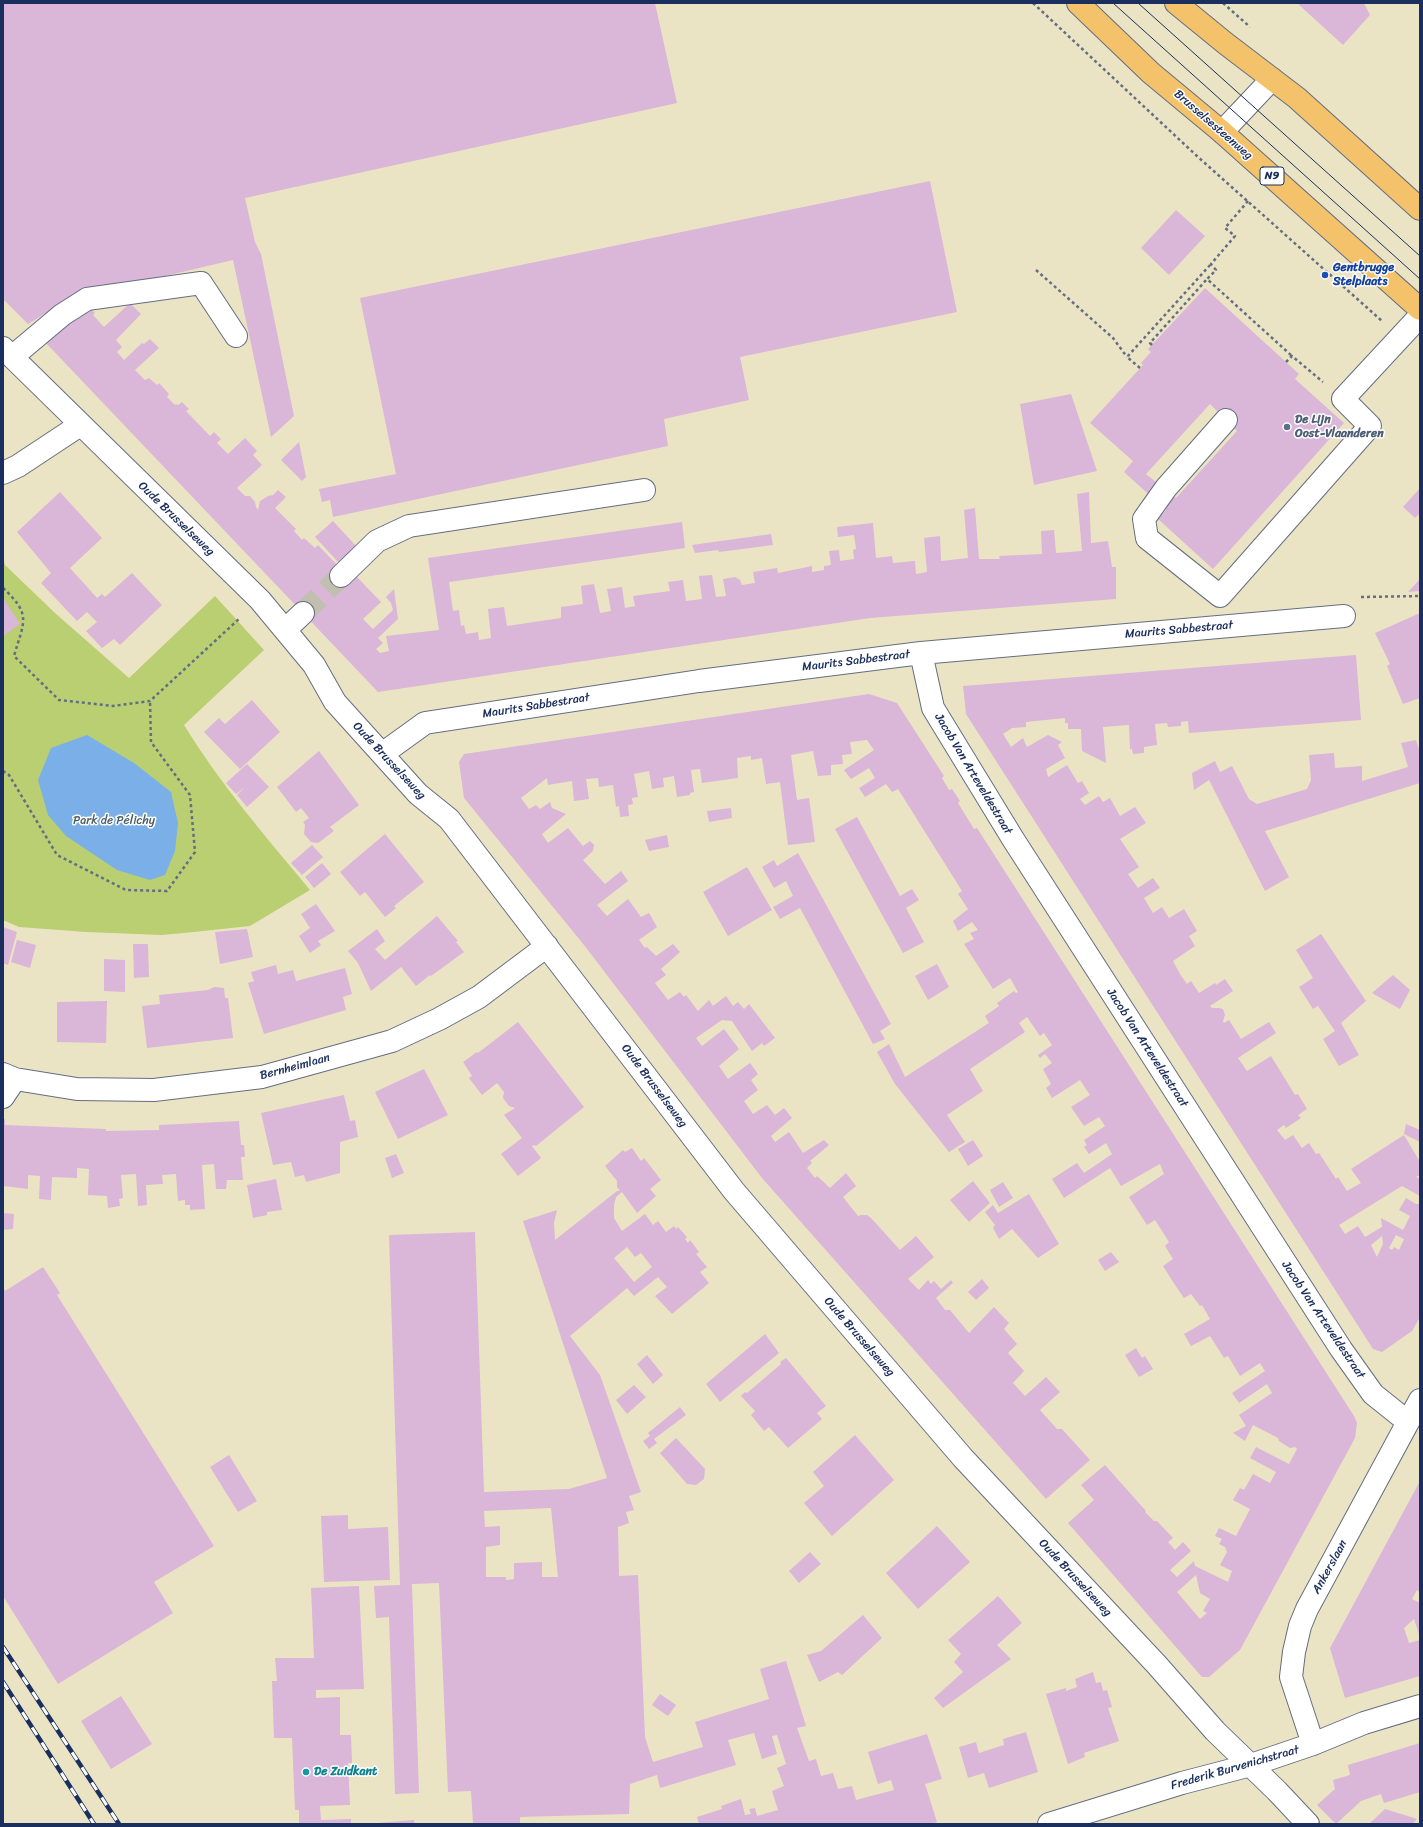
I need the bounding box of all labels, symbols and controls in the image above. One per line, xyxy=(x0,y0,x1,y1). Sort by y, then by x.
street label: Brusselsesteenweg xyxy=(1171,87,1255,163)
road number: N9 xyxy=(1260,167,1284,185)
place label: Gentbrugge Stelplaats xyxy=(1333,261,1394,289)
marker: Gentbrugge Stelplaats xyxy=(1320,270,1330,280)
place label: De Lijn Oost-Vlaanderen xyxy=(1295,413,1384,441)
marker: De Lijn Oost-Vlaanderen xyxy=(1282,422,1292,432)
street label: Oude Brusselseweg xyxy=(135,479,217,559)
street label: Maurits Sabbestraat xyxy=(1124,618,1234,642)
street label: Maurits Sabbestraat xyxy=(801,647,911,675)
street label: Maurits Sabbestraat xyxy=(481,690,591,722)
street label: Jacob Van Arteveldestraat xyxy=(931,711,1015,837)
street label: Oude Brusselseweg xyxy=(349,719,429,803)
park label: Park de Pélichy xyxy=(73,814,155,828)
street label: Jacob Van Arteveldestraat xyxy=(1103,986,1191,1110)
street label: Oude Brusselseweg xyxy=(618,1041,690,1131)
street label: Bernheimlaan xyxy=(258,1051,332,1083)
street label: Jacob Van Arteveldestraat xyxy=(1278,1259,1368,1381)
street label: Oude Brusselseweg xyxy=(821,1294,897,1380)
street label: Oude Brusselseweg xyxy=(1035,1536,1115,1620)
street label: Ankerslaan xyxy=(1309,1538,1351,1596)
street label: Frederik Burvenichstraat xyxy=(1169,1743,1301,1793)
place label: De Zuidkant xyxy=(314,1765,377,1779)
marker: De Zuidkant xyxy=(301,1767,311,1777)

